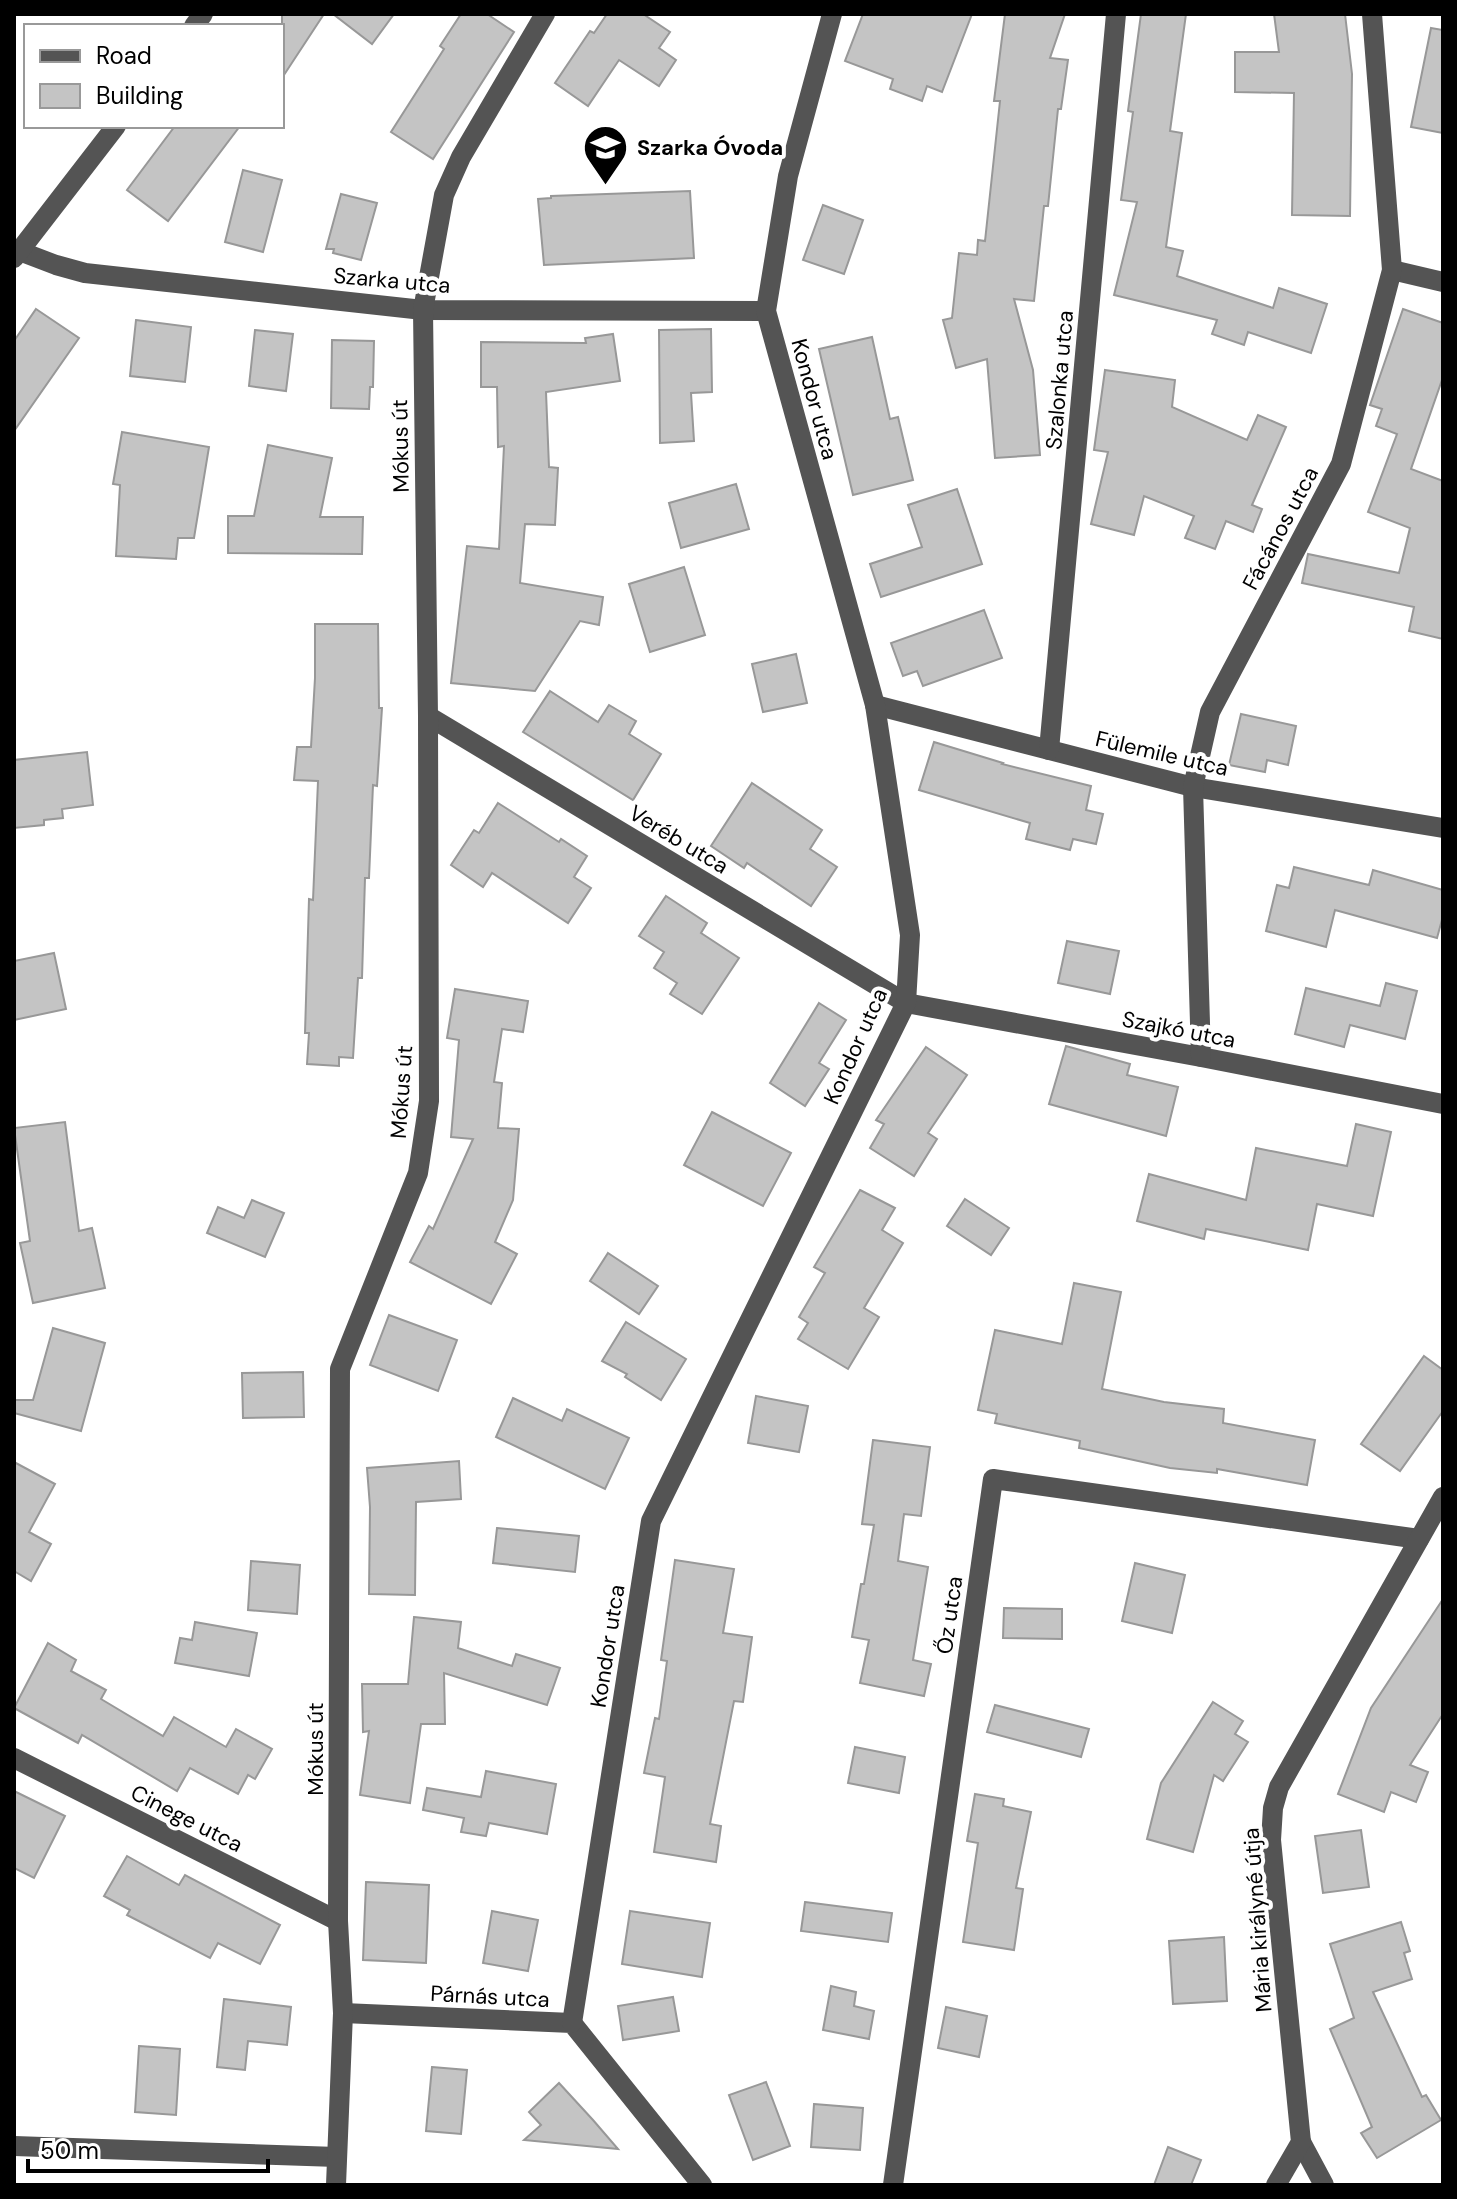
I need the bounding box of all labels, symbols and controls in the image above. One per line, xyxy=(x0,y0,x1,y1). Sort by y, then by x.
legend xyxy=(24,24,284,128)
text: Road xyxy=(96,40,152,71)
text: Building xyxy=(96,80,183,111)
school or university icon: Szarka Óvoda xyxy=(582,123,630,186)
place label: Szarka Óvoda xyxy=(637,133,783,162)
street label: Szarka utca xyxy=(332,261,452,300)
street label: Szalonka utca xyxy=(1039,309,1080,451)
street label: Kondor utca xyxy=(784,335,845,463)
street label: Mókus út xyxy=(385,399,416,493)
street label: Fácános utca xyxy=(1236,462,1325,595)
street label: Fülemile utca xyxy=(1093,724,1231,783)
street label: Veréb utca xyxy=(624,798,734,880)
street label: Kondor utca xyxy=(817,984,894,1109)
street label: Szajkó utca xyxy=(1120,1004,1238,1055)
street label: Mókus út xyxy=(384,1044,419,1140)
street label: Őz utca xyxy=(930,1574,969,1656)
street label: Kondor utca xyxy=(583,1583,632,1710)
street label: Mókus út xyxy=(301,1702,330,1796)
street label: Cinege utca xyxy=(126,1778,248,1859)
street label: Mária királyné útja xyxy=(1237,1827,1278,2013)
street label: Párnás utca xyxy=(430,1979,550,2014)
scale bar xyxy=(28,2123,268,2173)
text: 50 m xyxy=(40,2135,99,2166)

